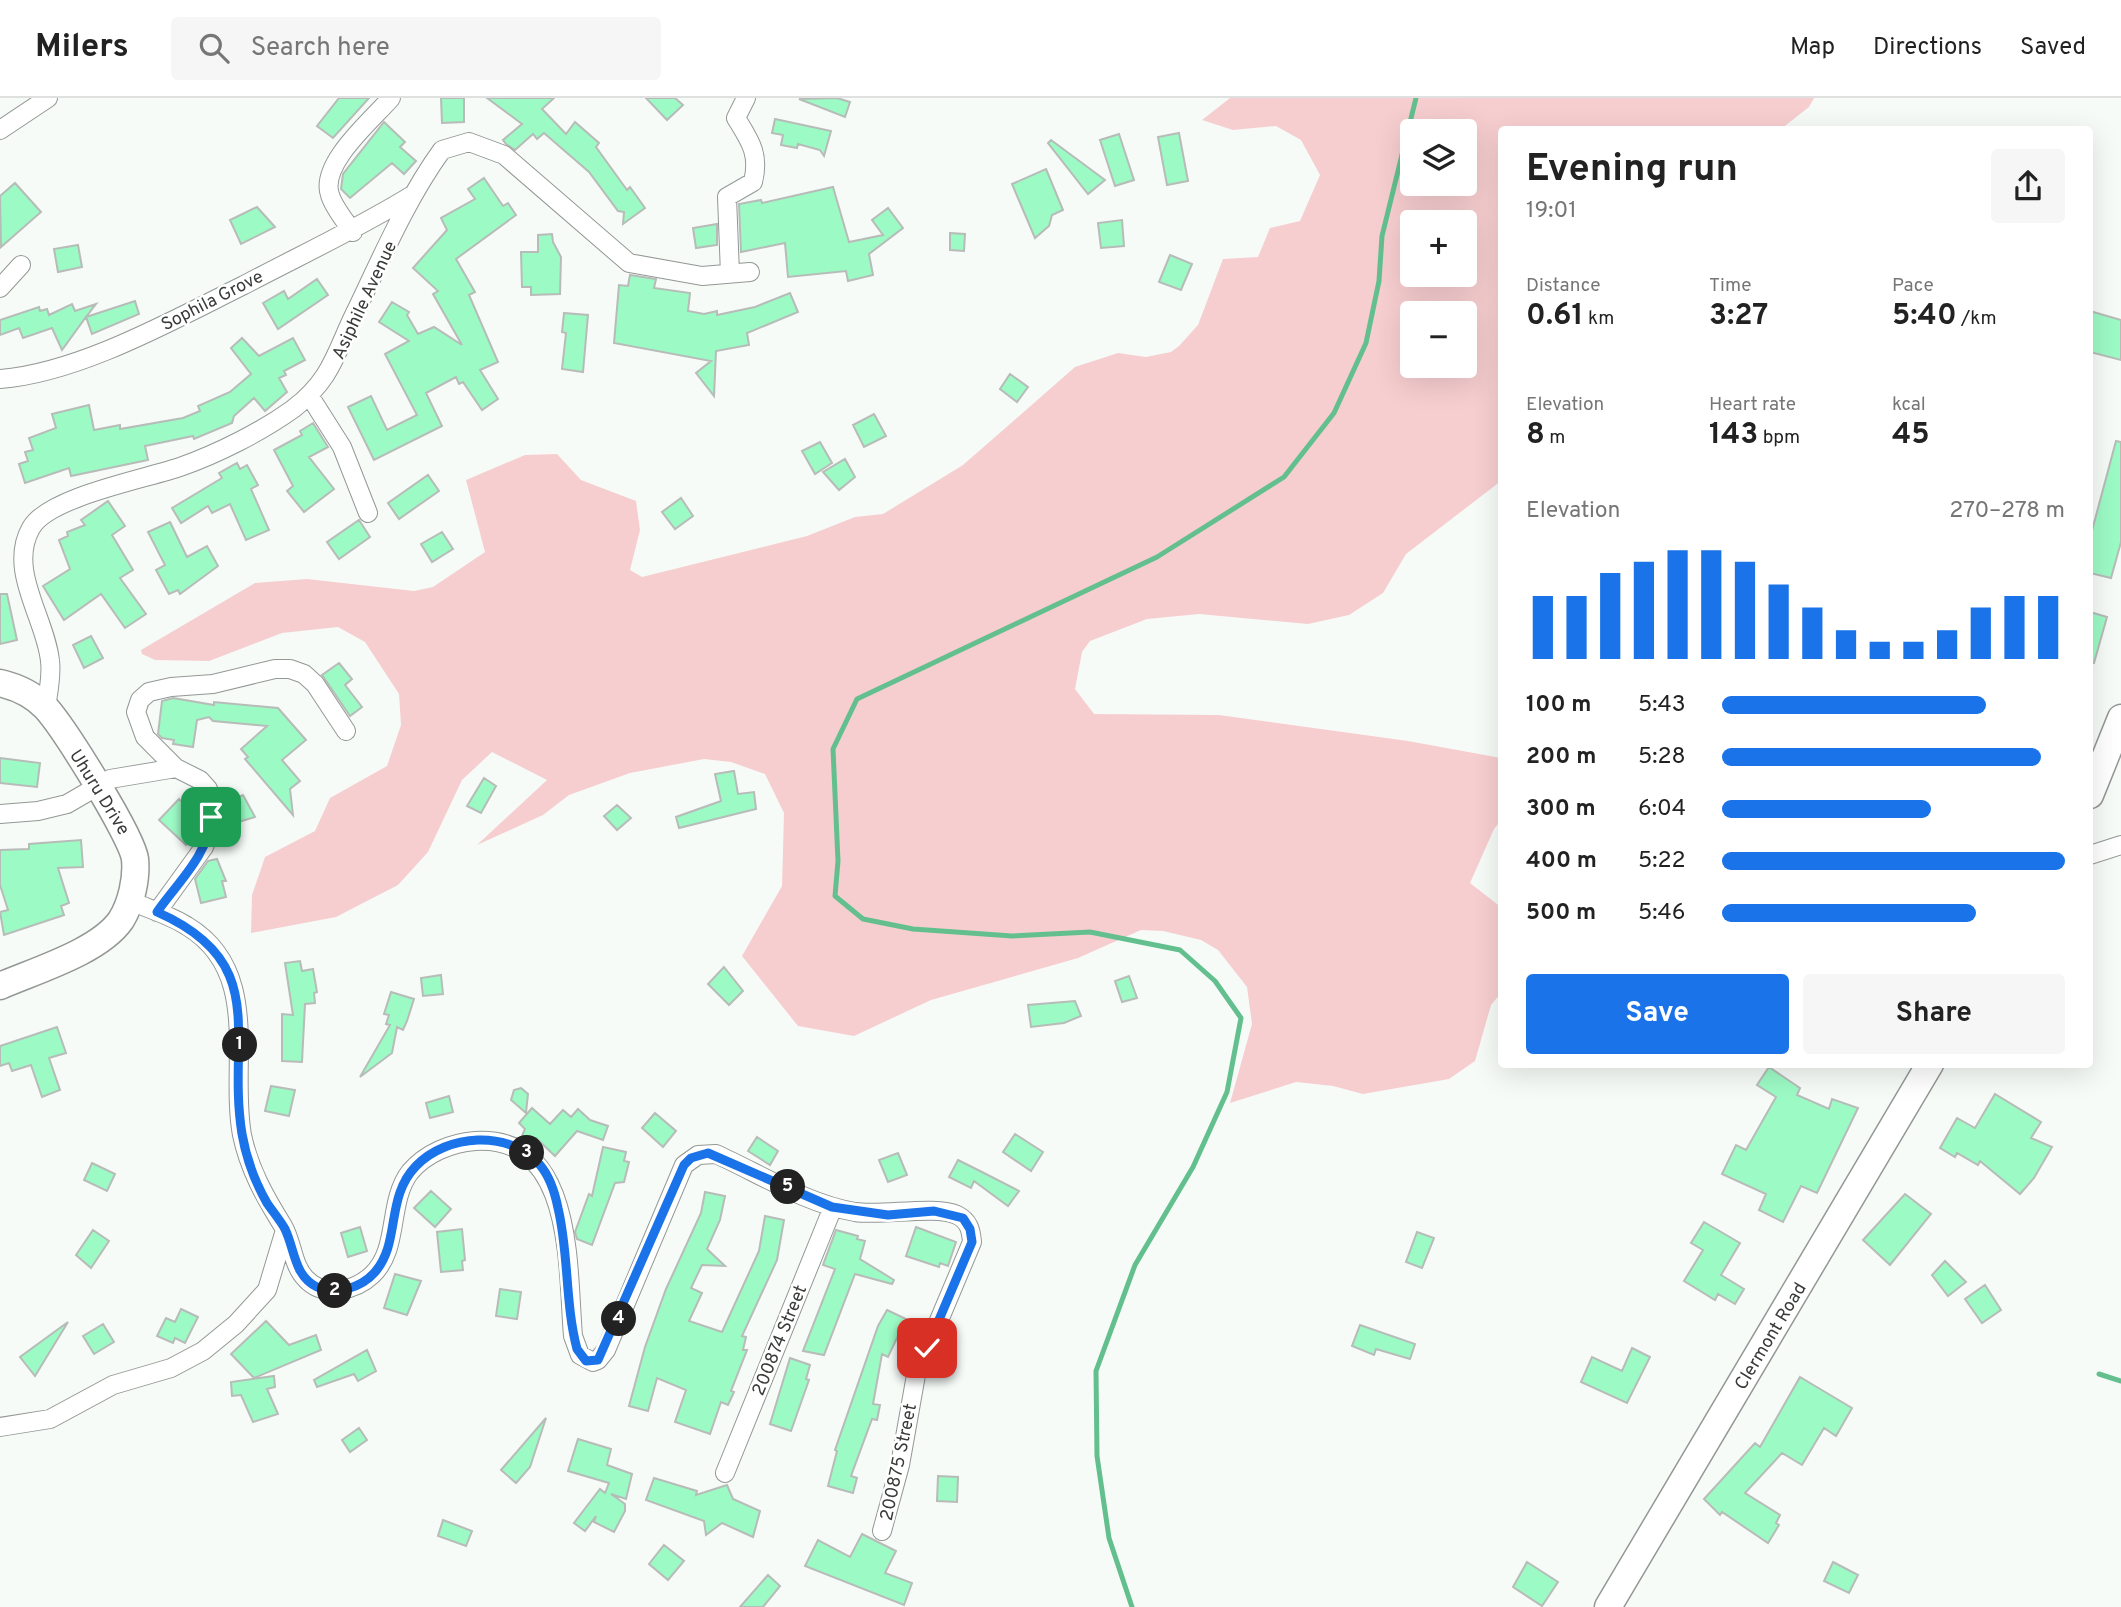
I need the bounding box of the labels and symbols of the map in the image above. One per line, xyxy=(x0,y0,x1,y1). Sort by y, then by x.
street label: Asiphile Avenue xyxy=(328,238,403,364)
street label: Sophila Grove xyxy=(158,266,268,337)
street label: Uhuru Drive xyxy=(63,746,134,840)
pin xyxy=(181,787,241,847)
pin: 1 xyxy=(222,1028,258,1062)
pin: 3 xyxy=(510,1136,544,1170)
pin: 5 xyxy=(770,1170,806,1204)
pin: 2 xyxy=(318,1274,352,1308)
street label: Clermont Road xyxy=(1730,1279,1812,1395)
street label: 200874 Street xyxy=(748,1282,813,1399)
pin: 4 xyxy=(602,1302,636,1336)
pin xyxy=(897,1318,957,1378)
street label: 200875 Street xyxy=(876,1402,923,1523)

